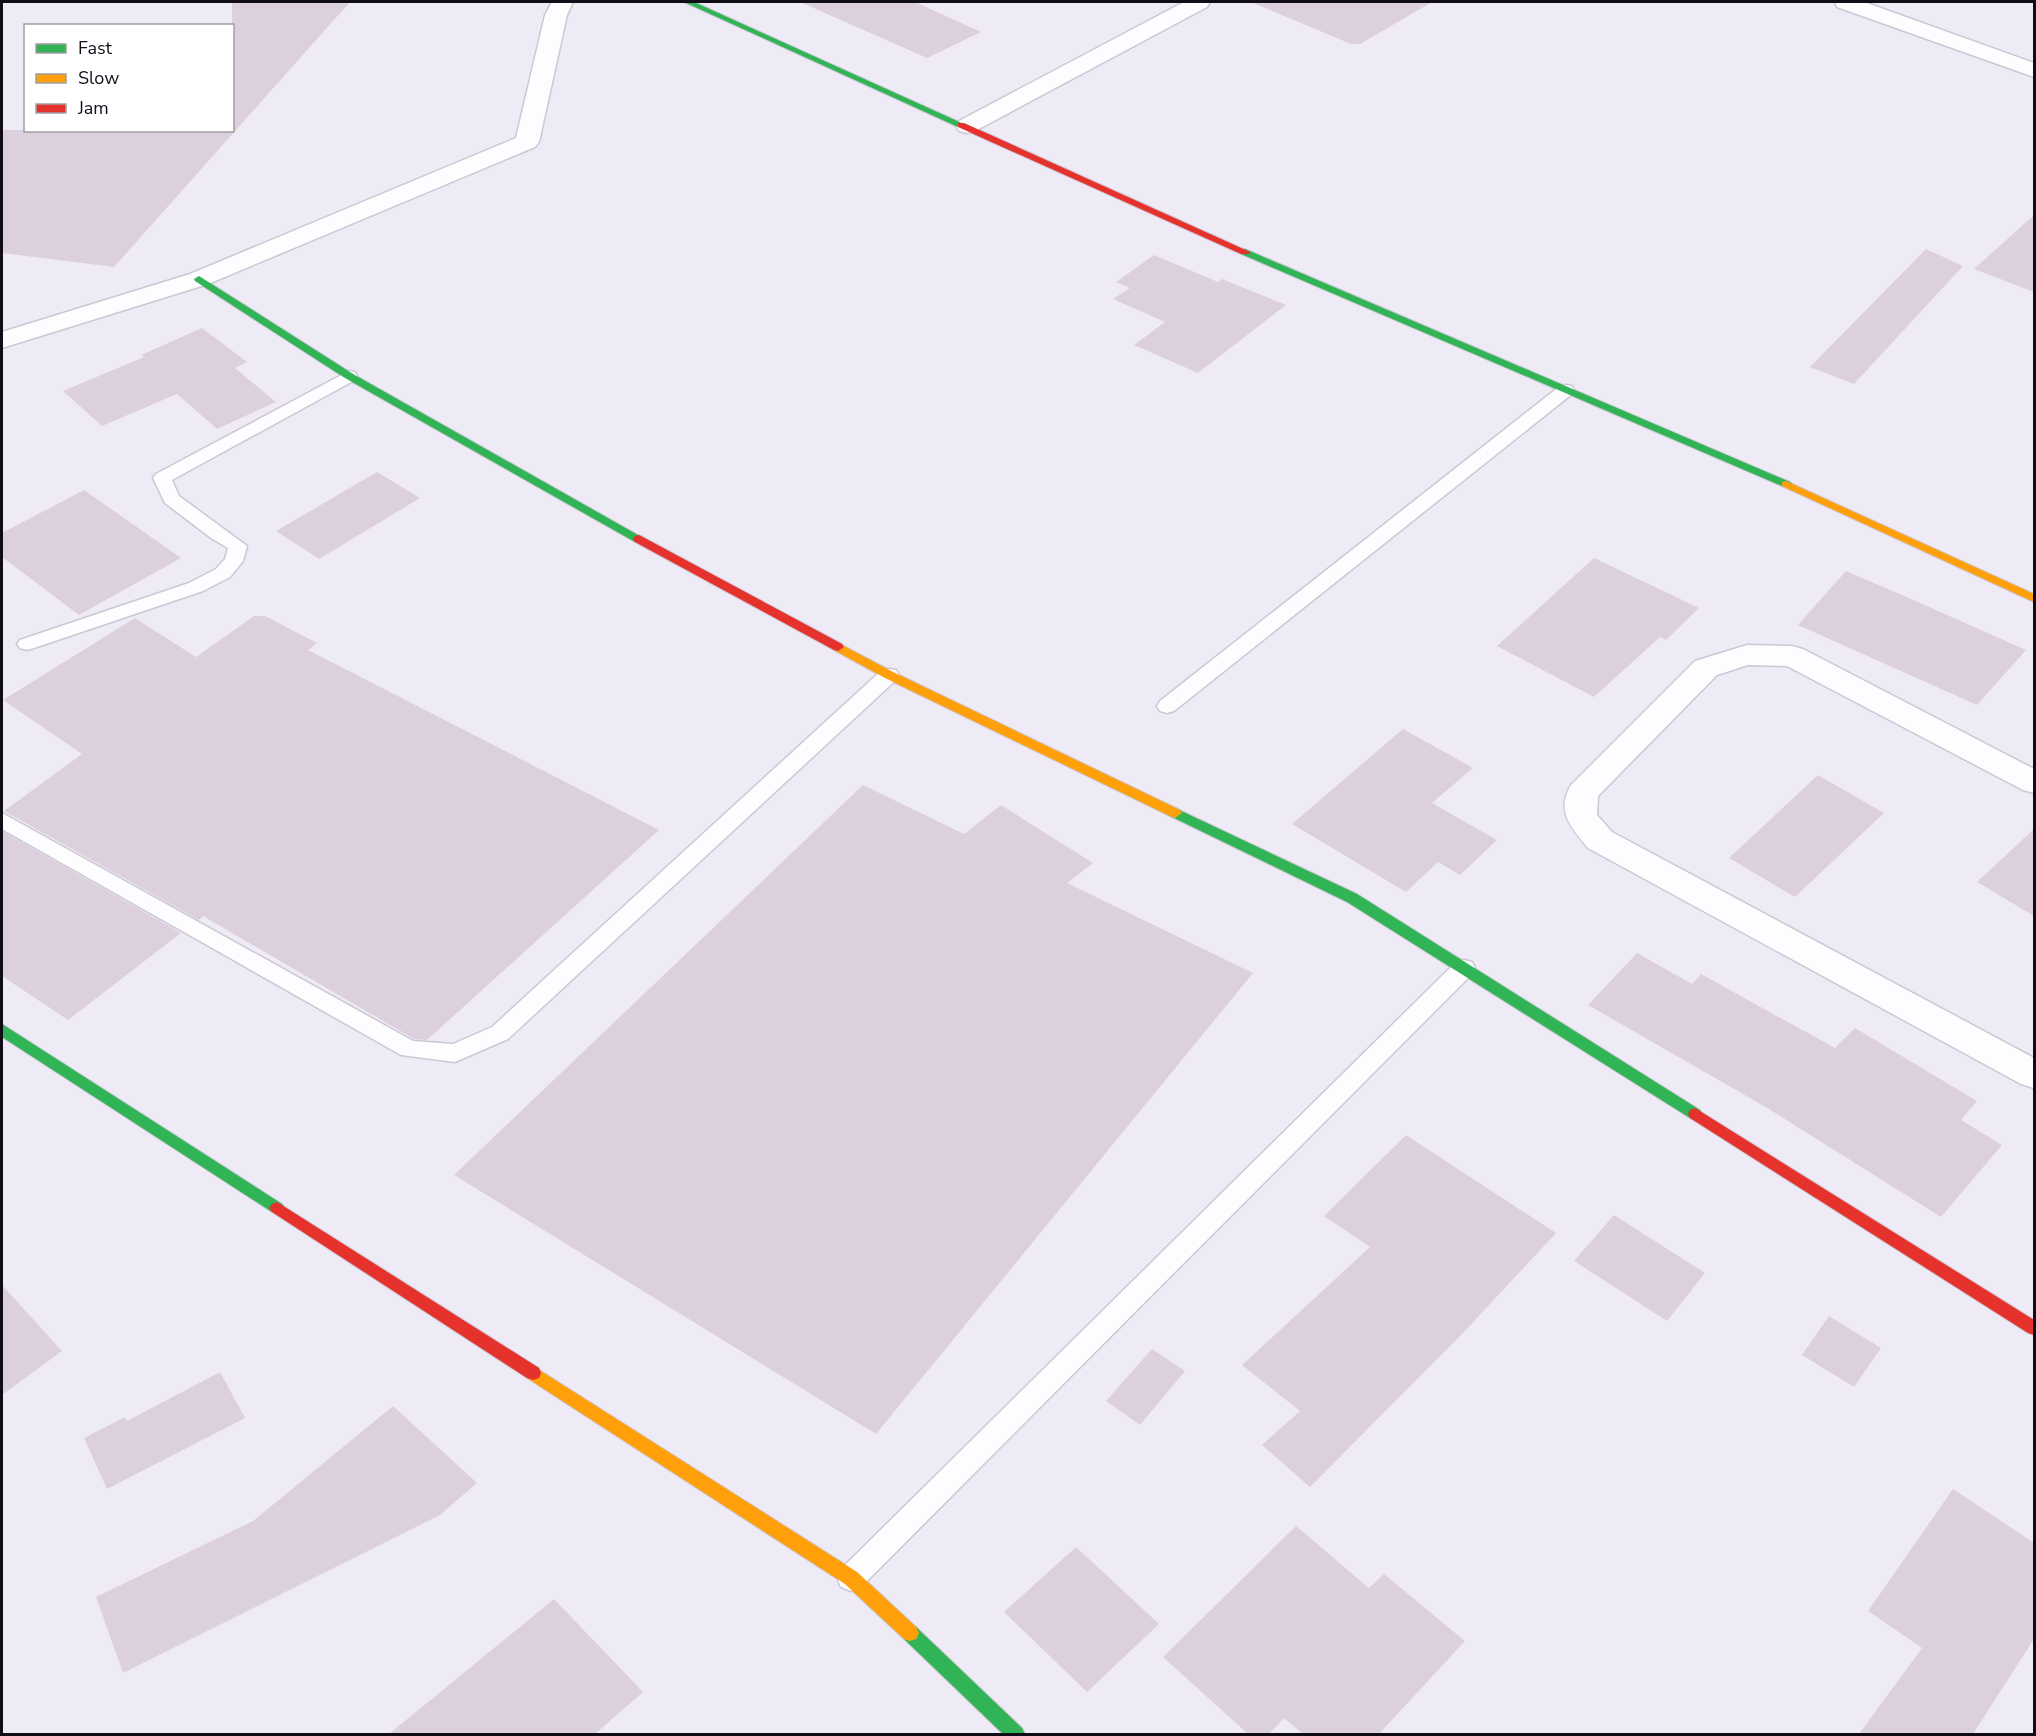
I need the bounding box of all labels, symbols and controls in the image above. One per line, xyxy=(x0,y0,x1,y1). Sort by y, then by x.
legend xyxy=(24,24,234,132)
text: Fast xyxy=(78,36,113,60)
text: Slow xyxy=(78,66,119,90)
text: Jam xyxy=(77,96,109,120)

